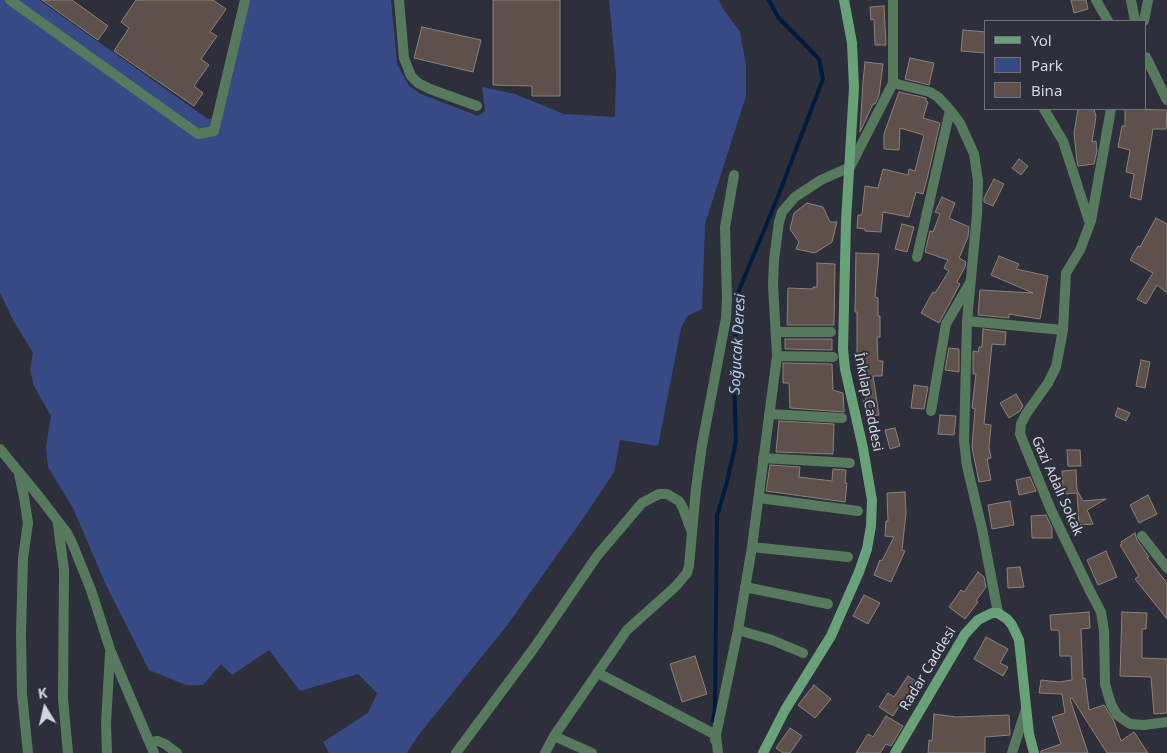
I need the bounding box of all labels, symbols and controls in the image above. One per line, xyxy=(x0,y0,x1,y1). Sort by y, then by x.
legend xyxy=(984,20,1147,110)
text: Yol xyxy=(1031,30,1052,50)
text: Park xyxy=(1031,55,1063,75)
text: Bina xyxy=(1031,80,1062,100)
water label: Soğucak Deresi xyxy=(726,293,750,395)
street label: İnkılap Caddesi xyxy=(850,351,886,453)
street label: Gazi Adalı Sokak xyxy=(1028,434,1086,538)
street label: Radar Caddesi xyxy=(896,624,960,714)
north arrow xyxy=(20,683,70,733)
text: K xyxy=(36,683,49,703)

